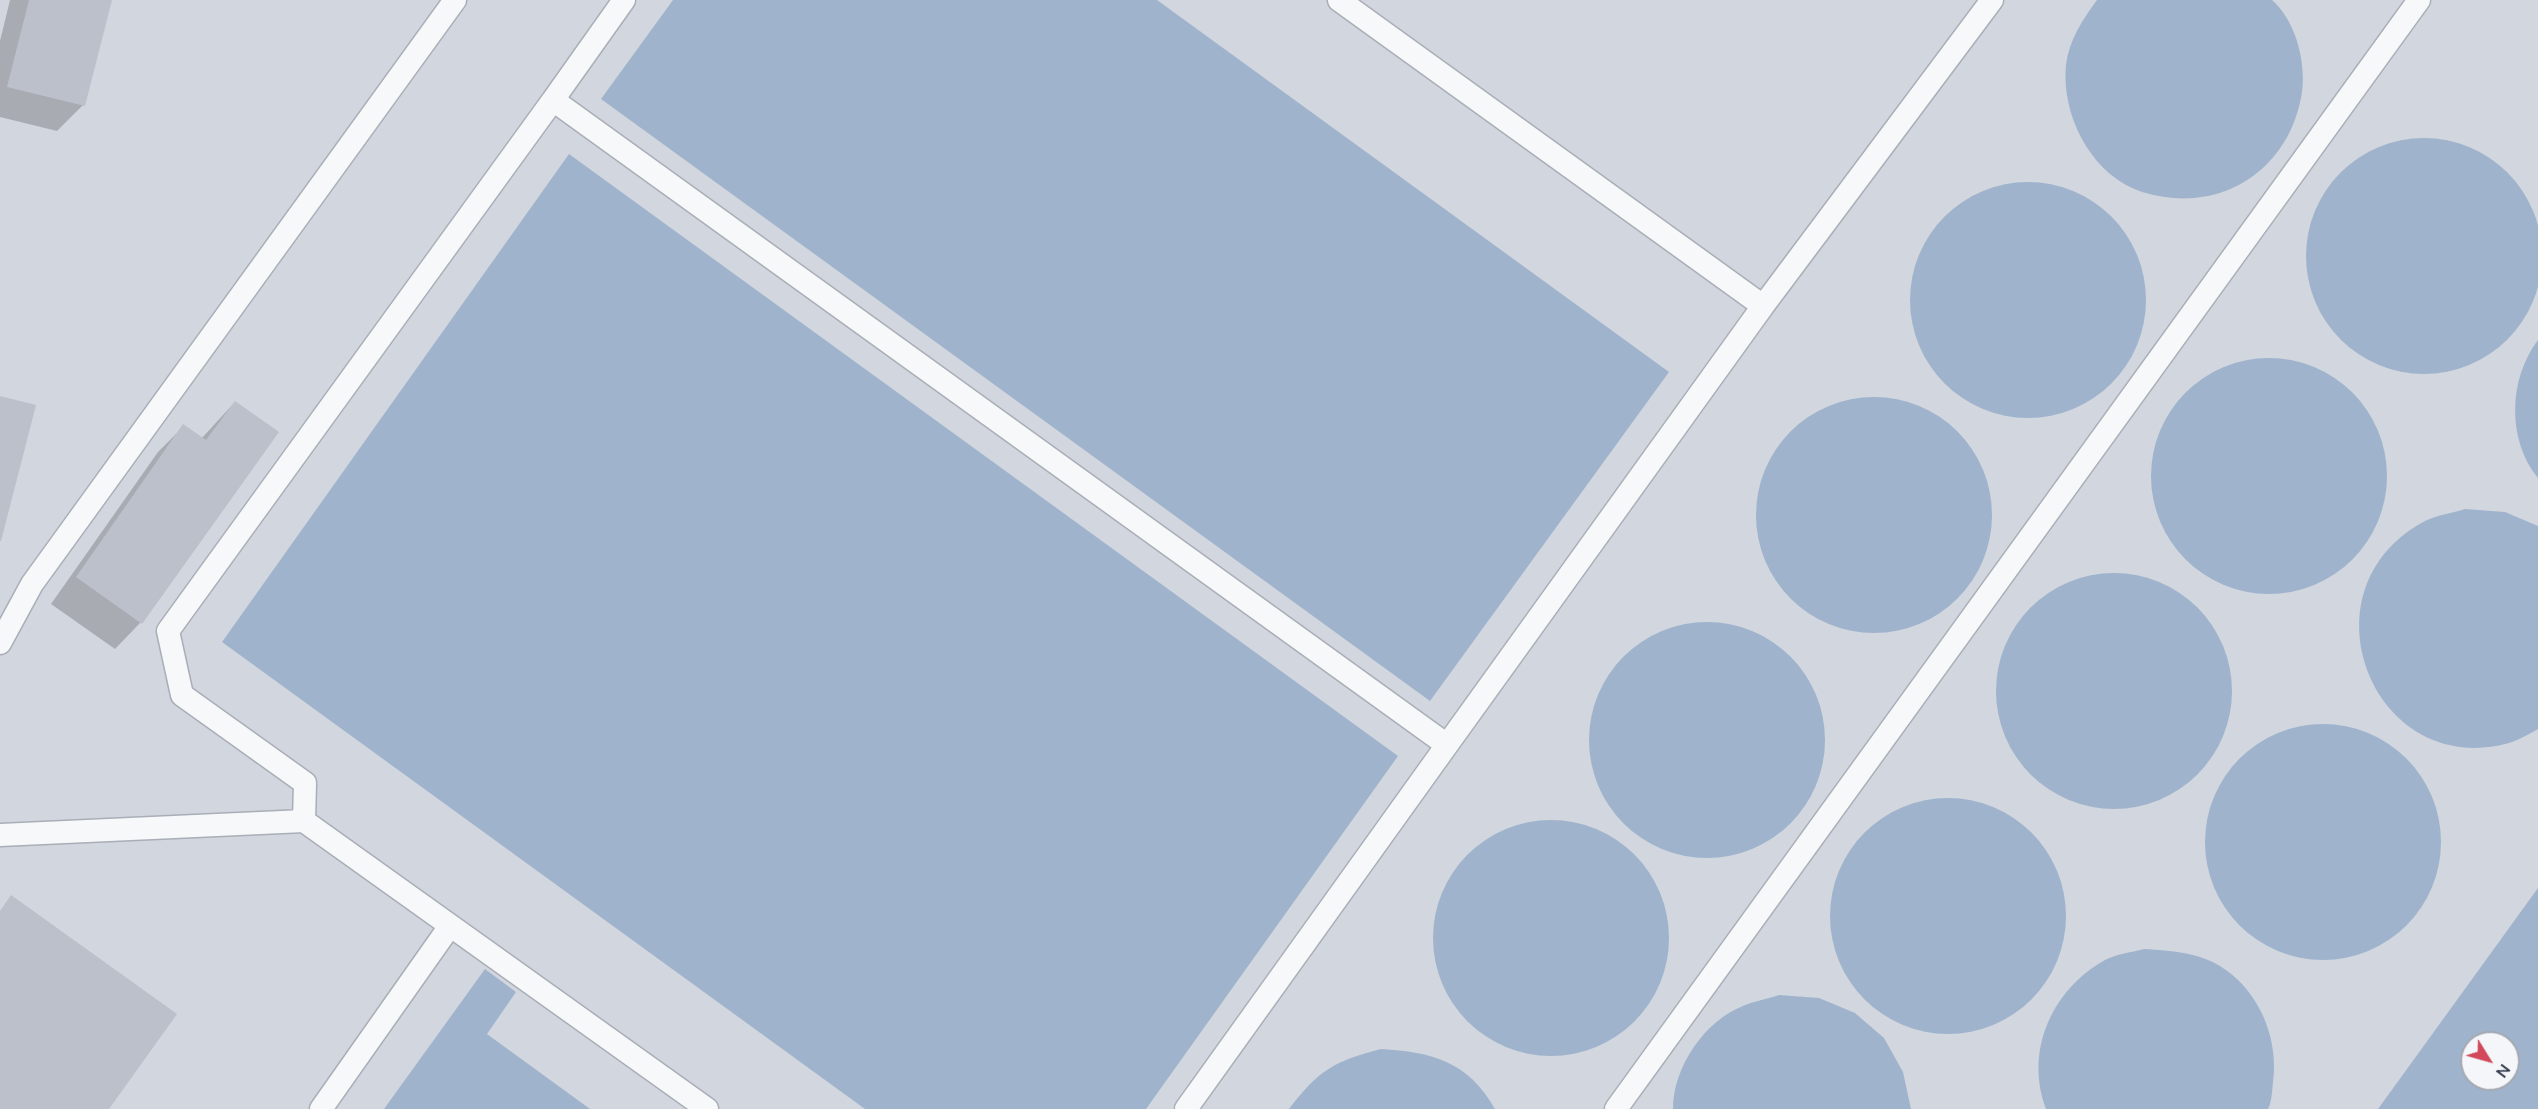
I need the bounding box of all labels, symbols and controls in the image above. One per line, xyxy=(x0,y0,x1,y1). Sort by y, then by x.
north arrow xyxy=(2460,1031,2520,1091)
text: N xyxy=(2490,1059,2515,1082)

